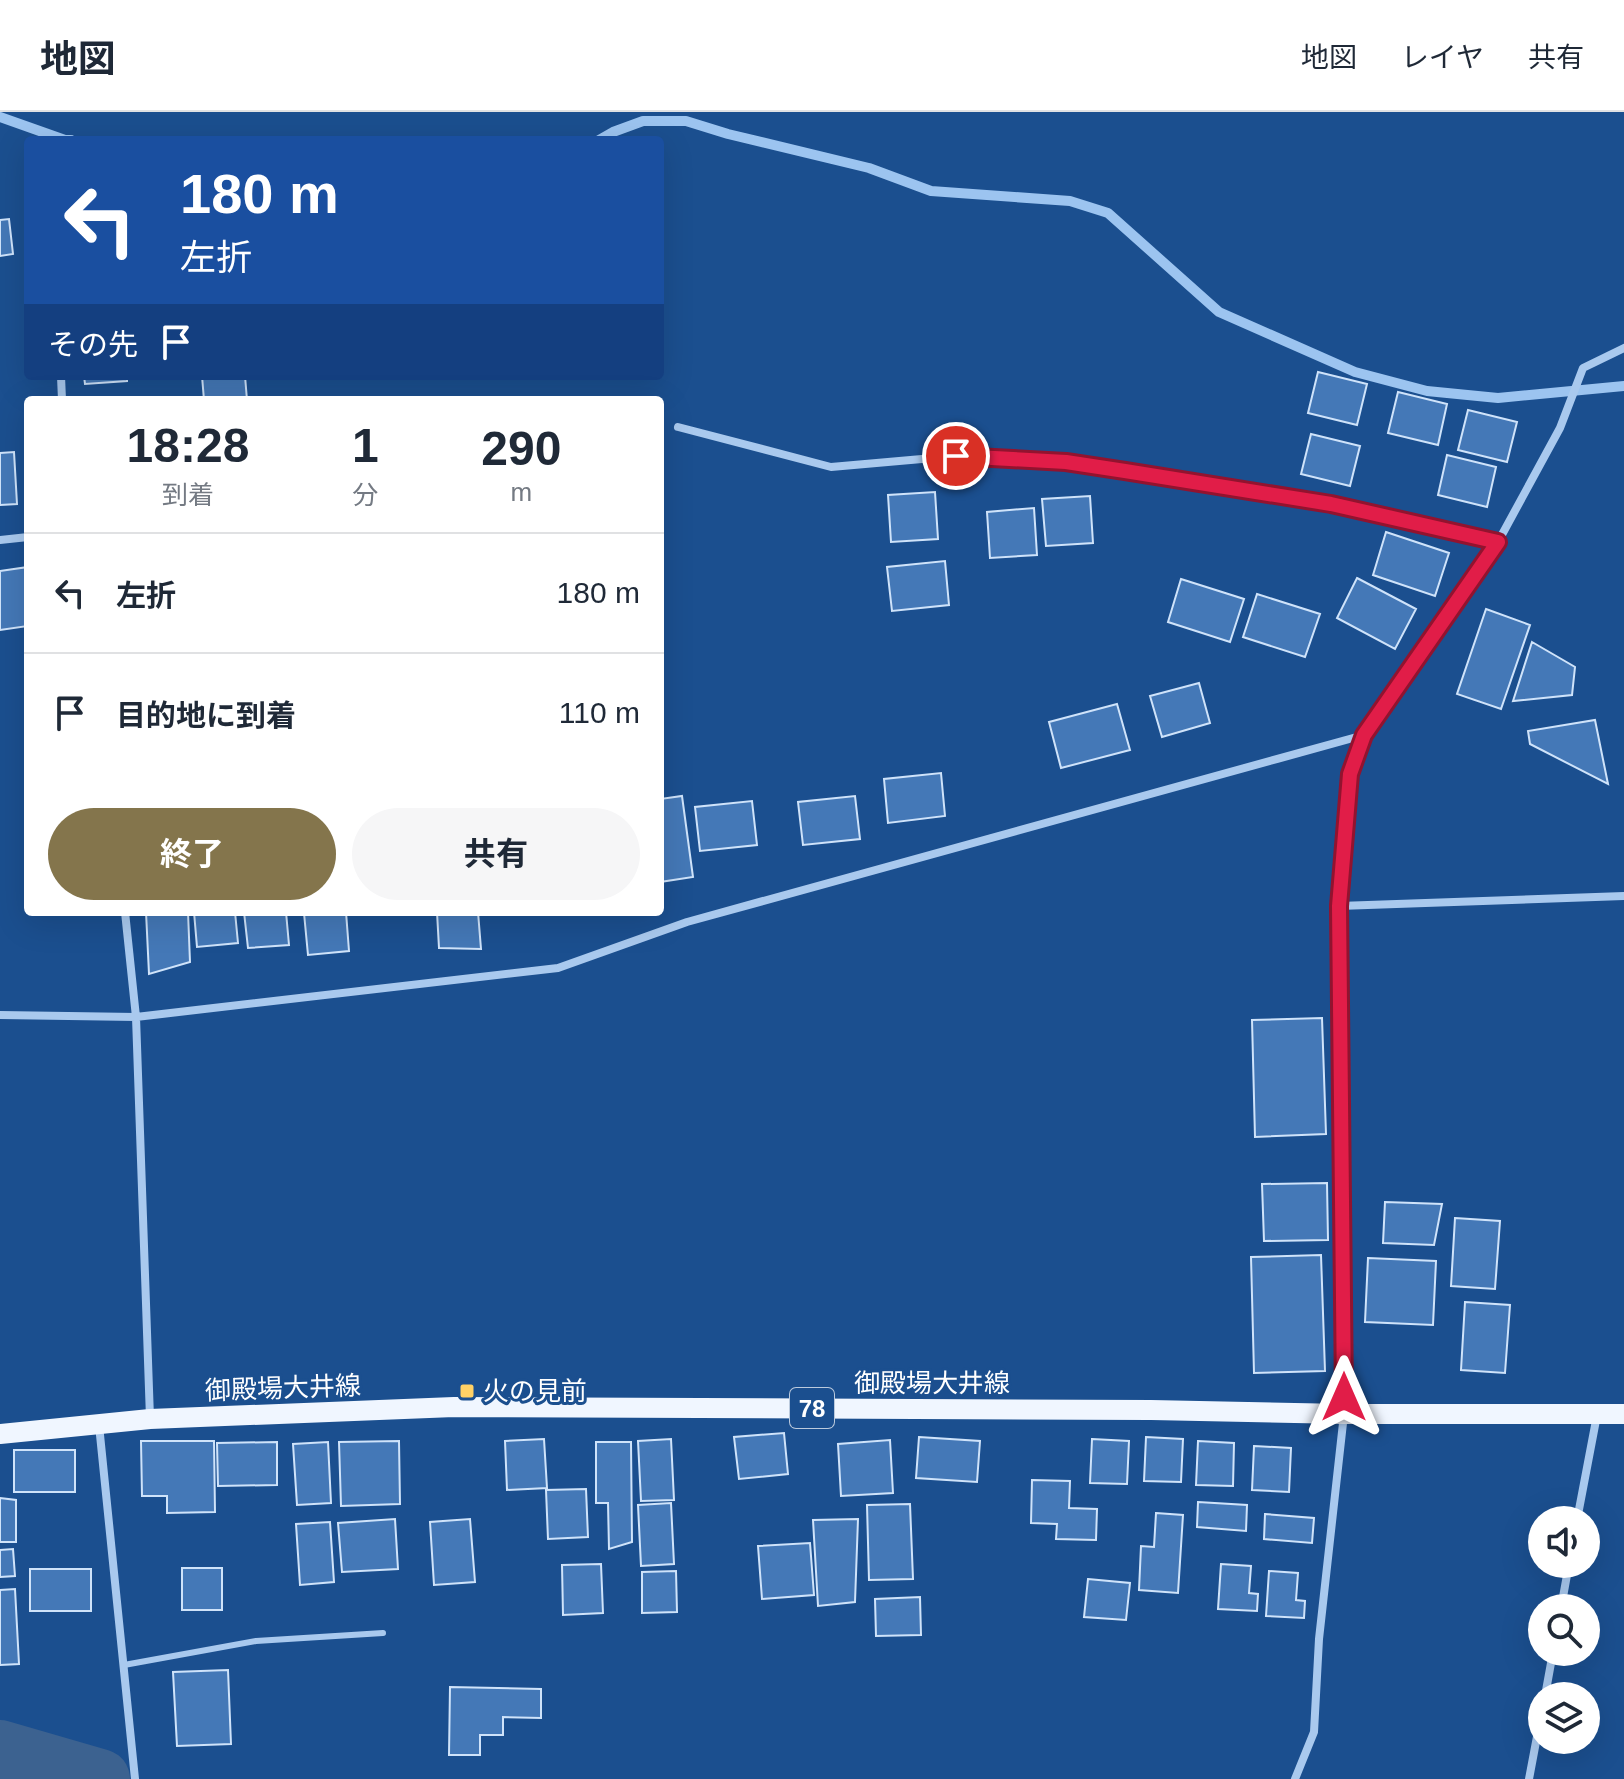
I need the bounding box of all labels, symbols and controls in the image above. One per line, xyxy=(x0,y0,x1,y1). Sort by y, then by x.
text: 地図 xyxy=(40,38,116,80)
text: 地図 xyxy=(1301,42,1357,73)
text: レイヤ xyxy=(1401,42,1484,73)
text: 共有 xyxy=(1528,42,1584,73)
text: 180 m xyxy=(180,162,339,225)
icon: left xyxy=(48,168,152,272)
text: 左折 xyxy=(180,237,252,278)
icon: arrive xyxy=(154,320,198,364)
text: その先 xyxy=(48,328,138,361)
text: 18:28 xyxy=(127,419,249,472)
text: 1 xyxy=(352,419,379,472)
text: 290 xyxy=(481,422,561,475)
pin xyxy=(922,422,990,490)
icon: arrive xyxy=(934,434,978,478)
text: m xyxy=(511,477,532,507)
text: 到着 xyxy=(162,480,214,510)
text: 分 xyxy=(352,480,378,510)
icon: left xyxy=(48,571,92,615)
text: 180 m xyxy=(557,576,640,609)
text: 左折 xyxy=(116,579,176,612)
icon: arrive xyxy=(48,691,92,735)
text: 110 m xyxy=(559,696,640,729)
text: 目的地に到着 xyxy=(116,699,296,732)
button: 終了 xyxy=(48,808,336,900)
button: 共有 xyxy=(352,808,640,900)
position arrow xyxy=(1302,1355,1386,1439)
street label: 御殿場大井線 xyxy=(854,1368,1010,1398)
street label: 御殿場大井線 xyxy=(205,1370,361,1406)
place label: 火の見前 xyxy=(483,1376,587,1406)
marker: 火の見前 xyxy=(458,1382,476,1400)
road number: 78 xyxy=(790,1388,834,1428)
map controls xyxy=(1528,1506,1600,1754)
button: sound xyxy=(1528,1506,1600,1578)
button: search xyxy=(1528,1594,1600,1666)
button: layers xyxy=(1528,1682,1600,1754)

